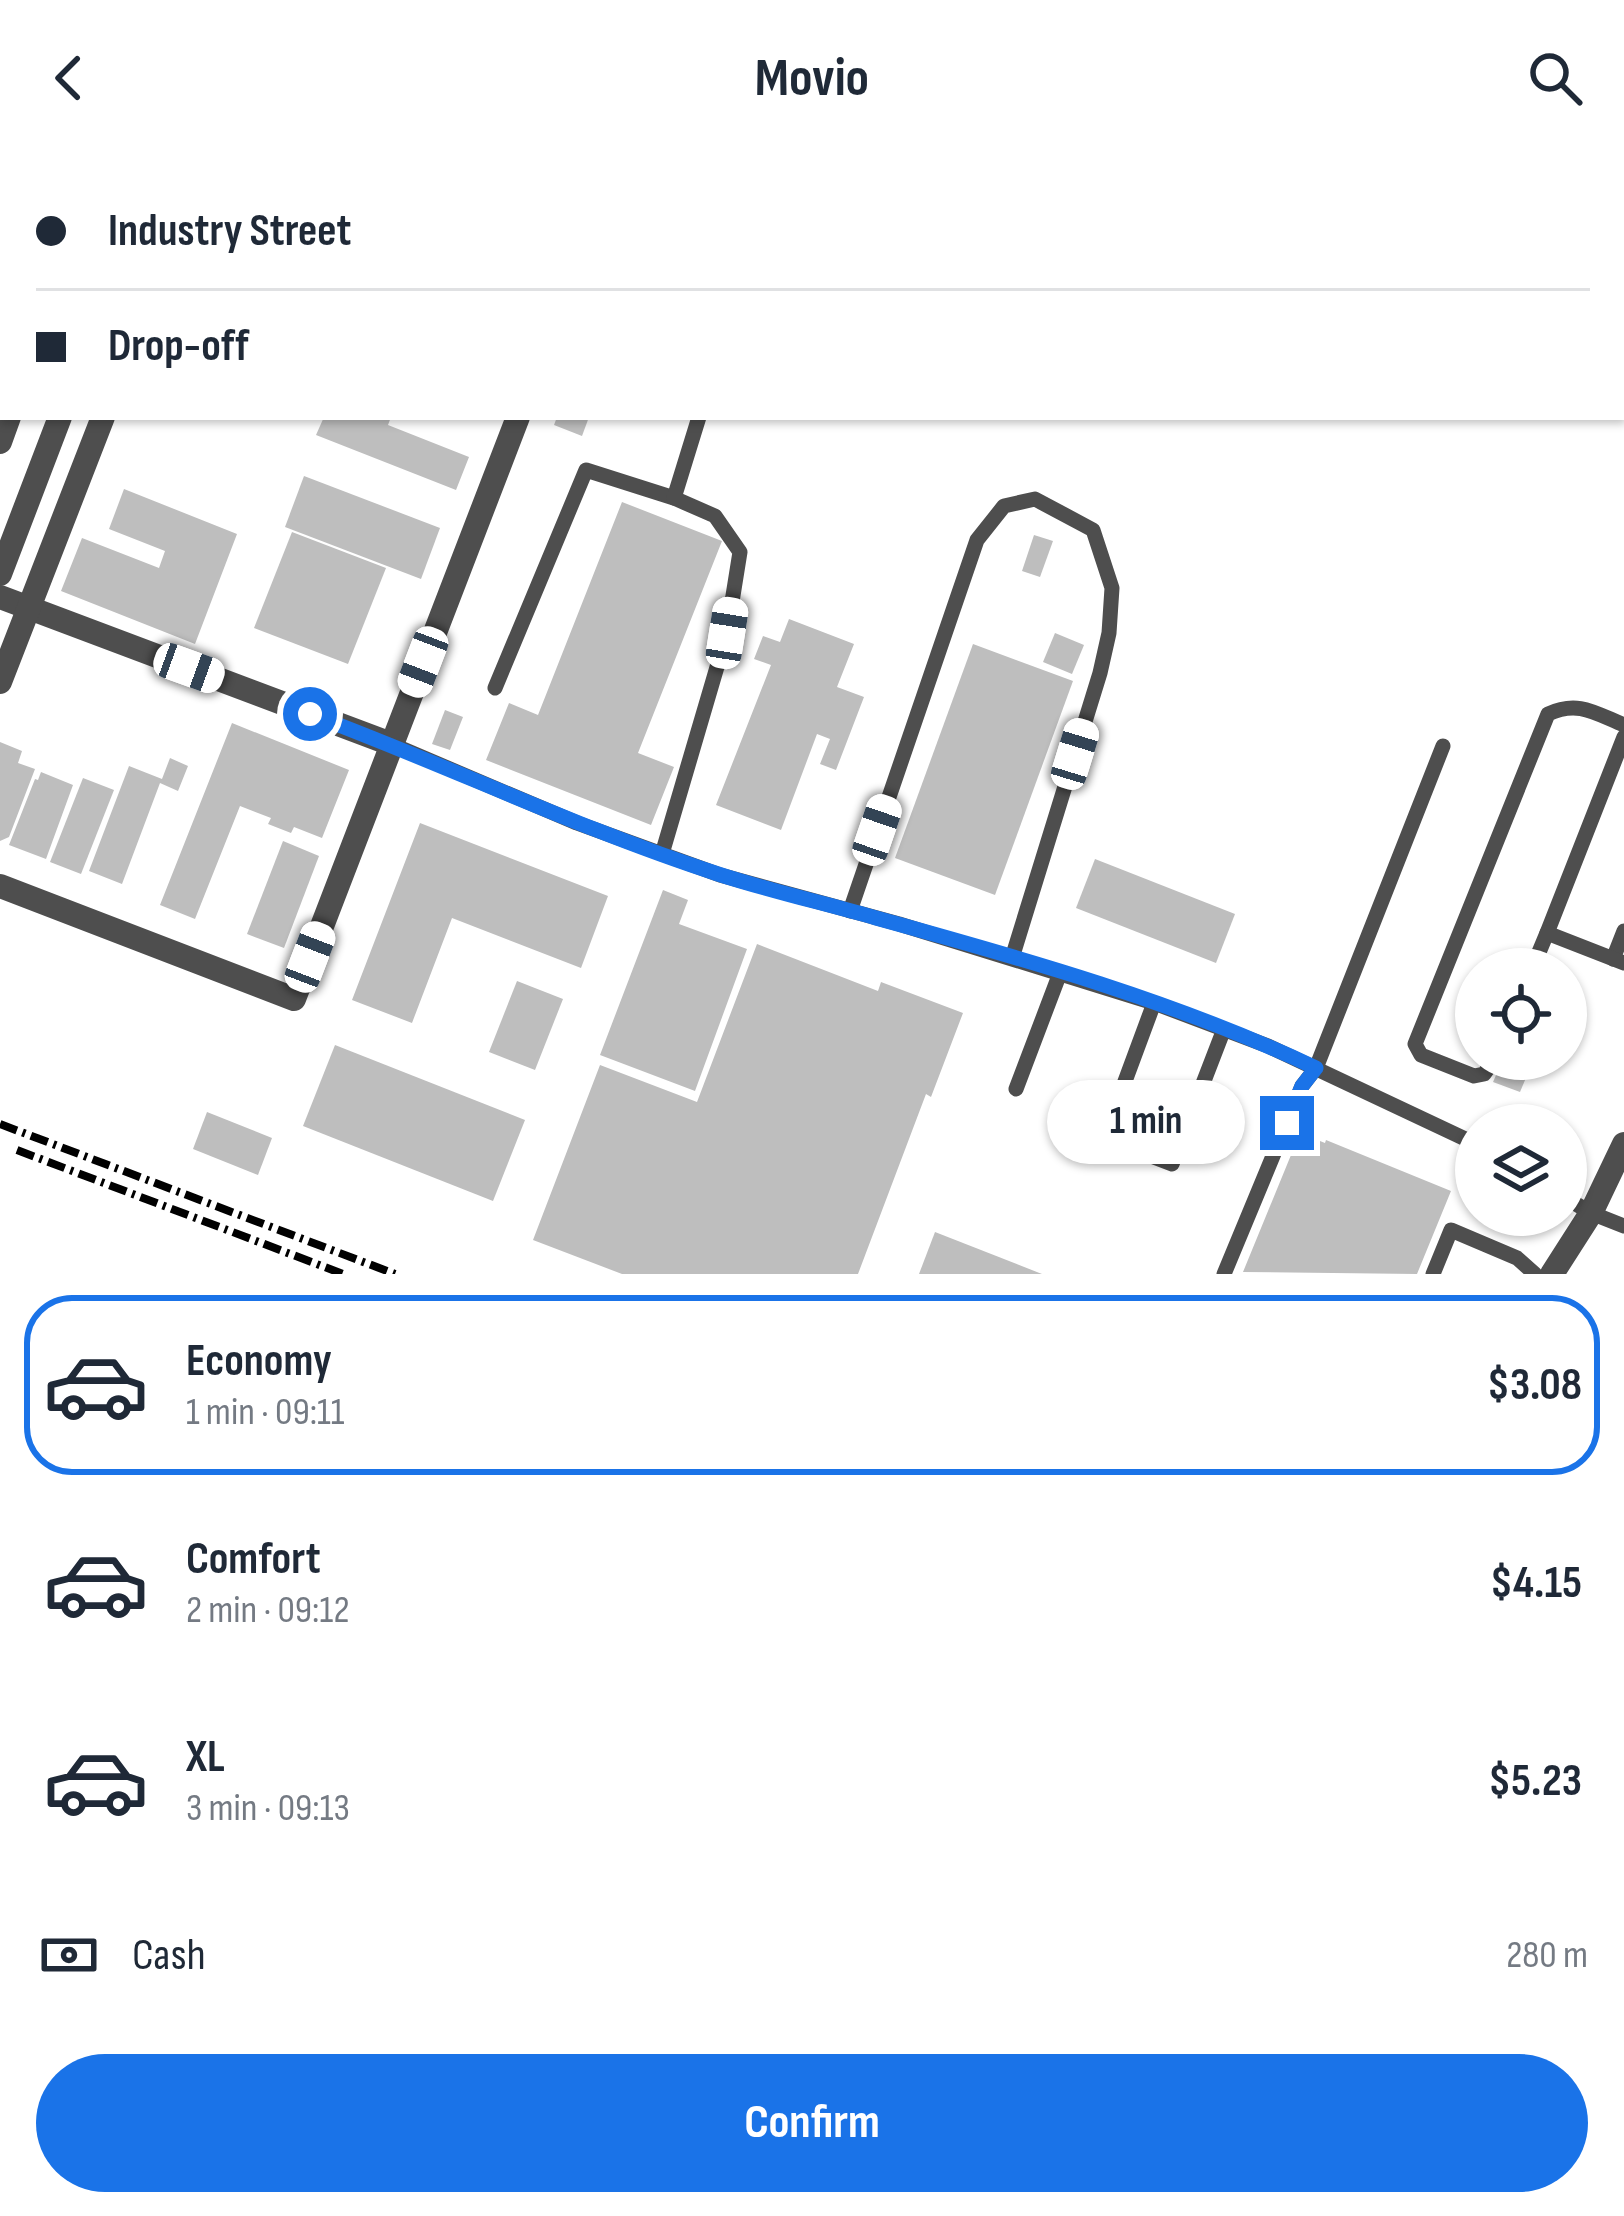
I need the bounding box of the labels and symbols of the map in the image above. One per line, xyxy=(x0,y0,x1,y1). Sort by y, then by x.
car xyxy=(704,595,750,671)
car xyxy=(393,622,453,702)
car xyxy=(149,639,229,697)
route start xyxy=(283,687,337,741)
car xyxy=(1047,714,1103,794)
car xyxy=(848,790,906,870)
car xyxy=(280,917,340,997)
callout: 1 min xyxy=(1047,1081,1245,1165)
route end xyxy=(1260,1096,1314,1150)

